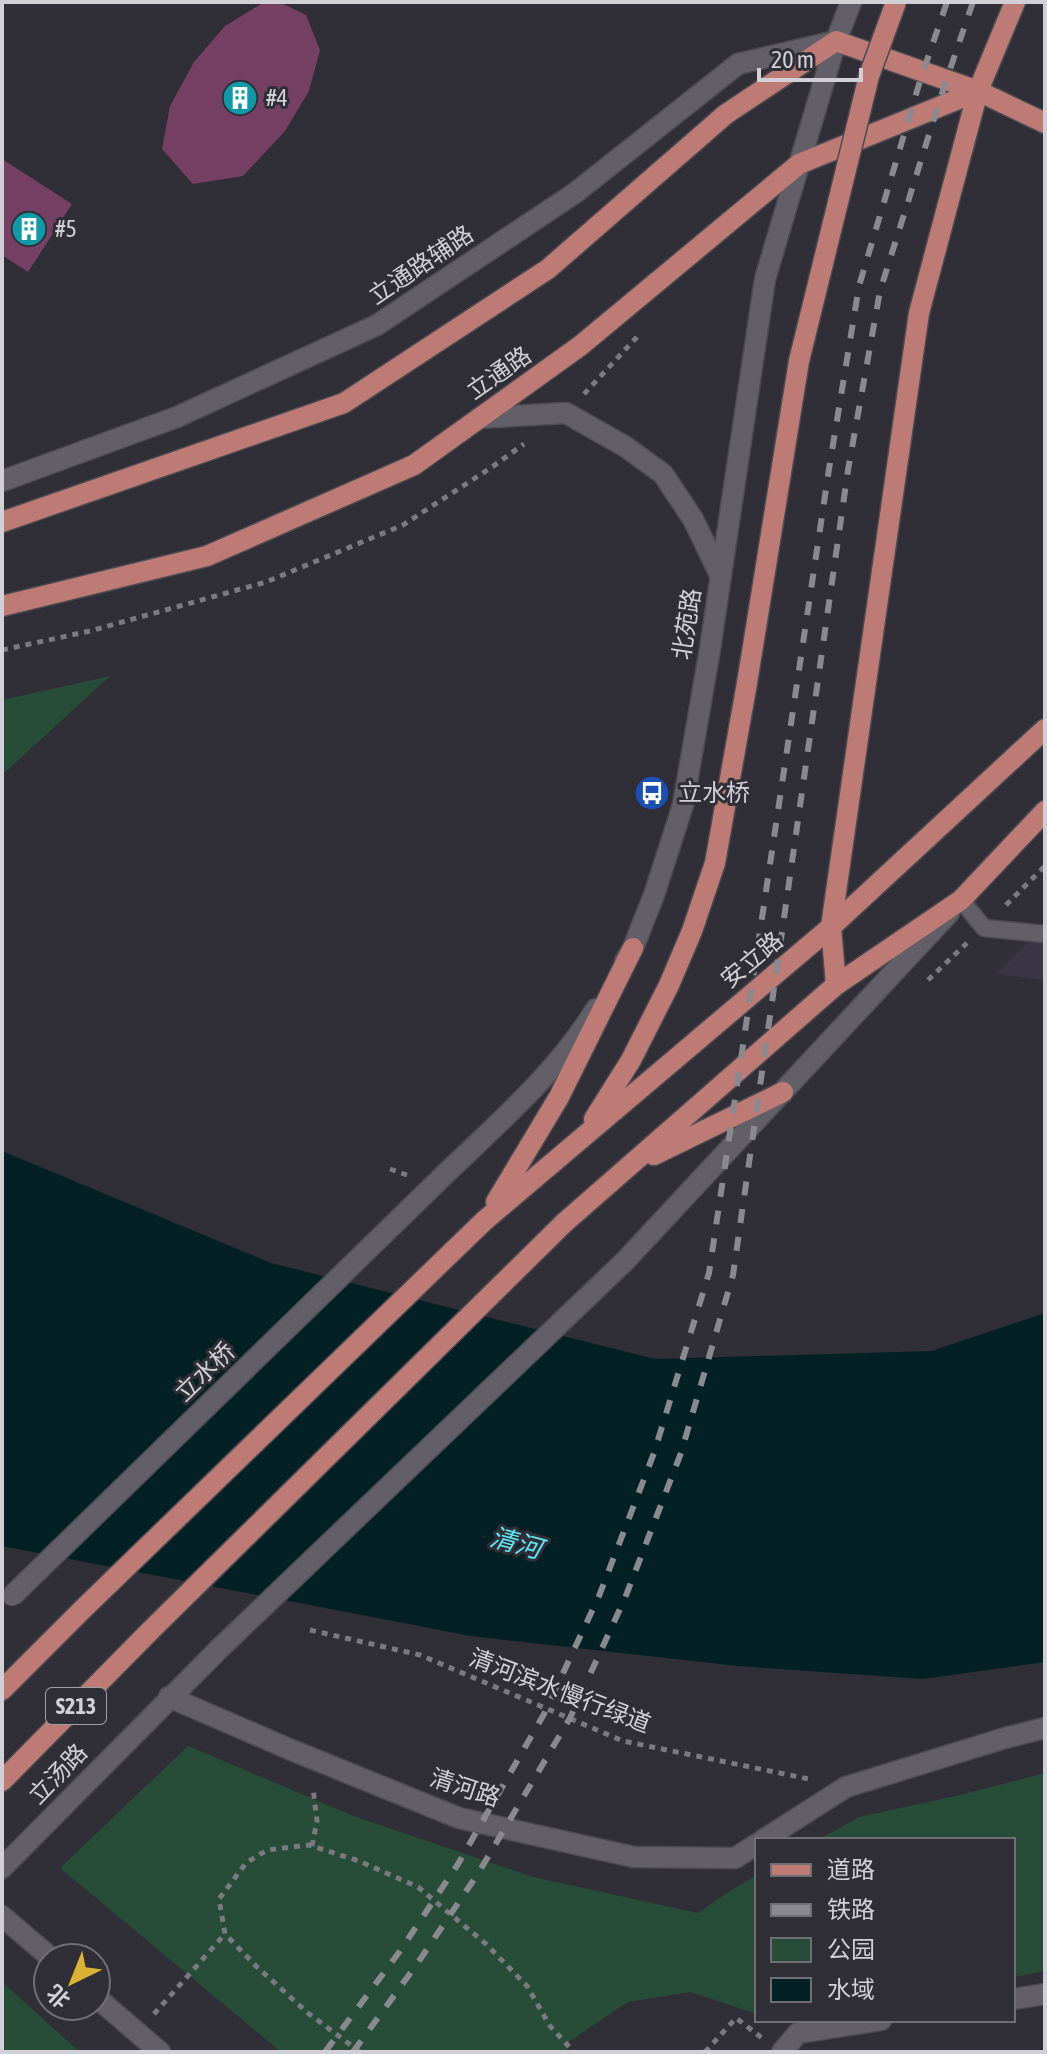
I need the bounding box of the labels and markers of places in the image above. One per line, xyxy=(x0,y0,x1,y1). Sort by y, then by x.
building icon: #4 xyxy=(221,79,259,117)
place label: #4 xyxy=(266,84,288,111)
building icon: #5 xyxy=(10,210,48,248)
place label: #5 xyxy=(55,215,77,242)
bus stop icon: 立水桥 xyxy=(633,774,671,812)
place label: 立水桥 xyxy=(678,779,750,806)

